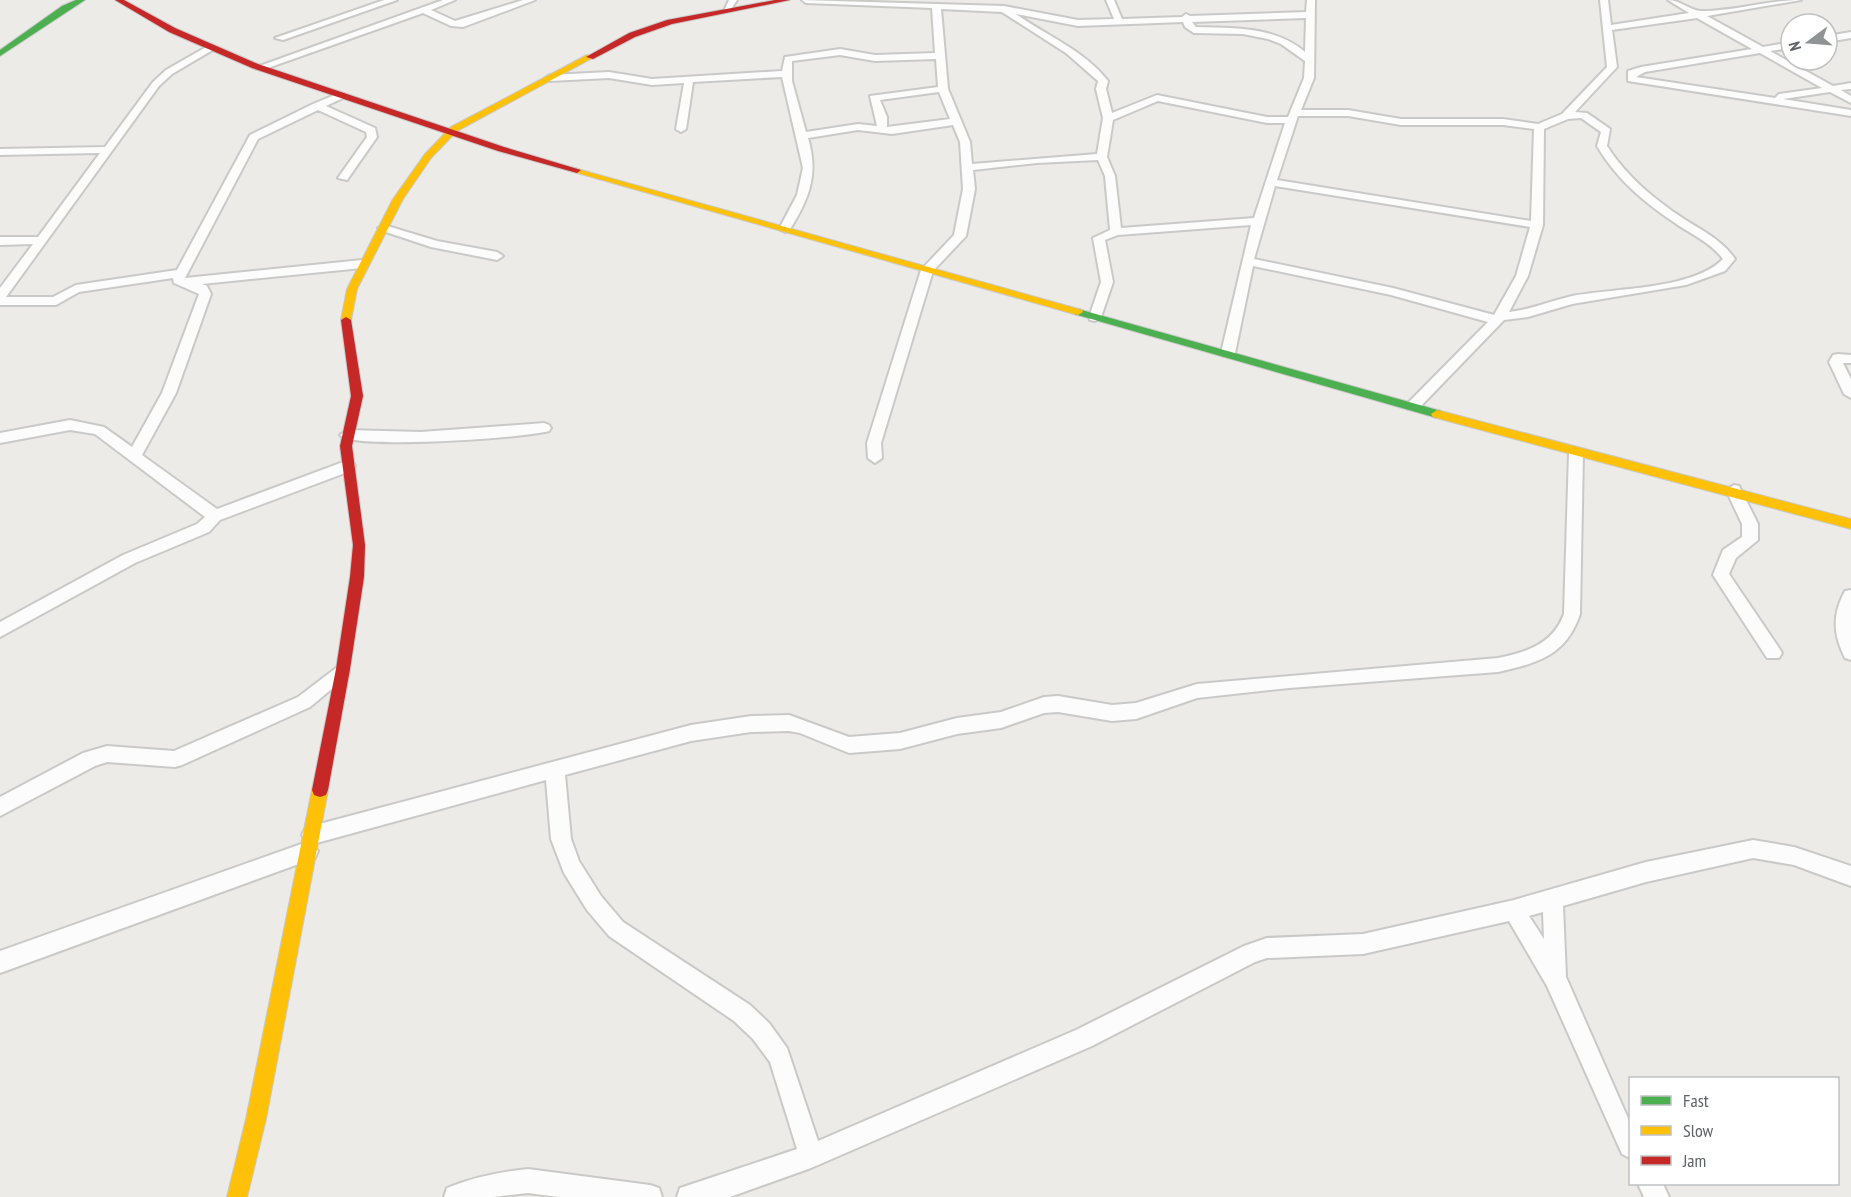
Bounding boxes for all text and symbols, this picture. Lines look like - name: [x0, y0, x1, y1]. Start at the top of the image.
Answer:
- north arrow: [1779, 12, 1839, 72]
- text: N: [1784, 39, 1805, 53]
- legend: [1629, 1077, 1839, 1185]
- text: Fast: [1683, 1089, 1709, 1112]
- text: Slow: [1683, 1119, 1714, 1142]
- text: Jam: [1682, 1149, 1706, 1172]

